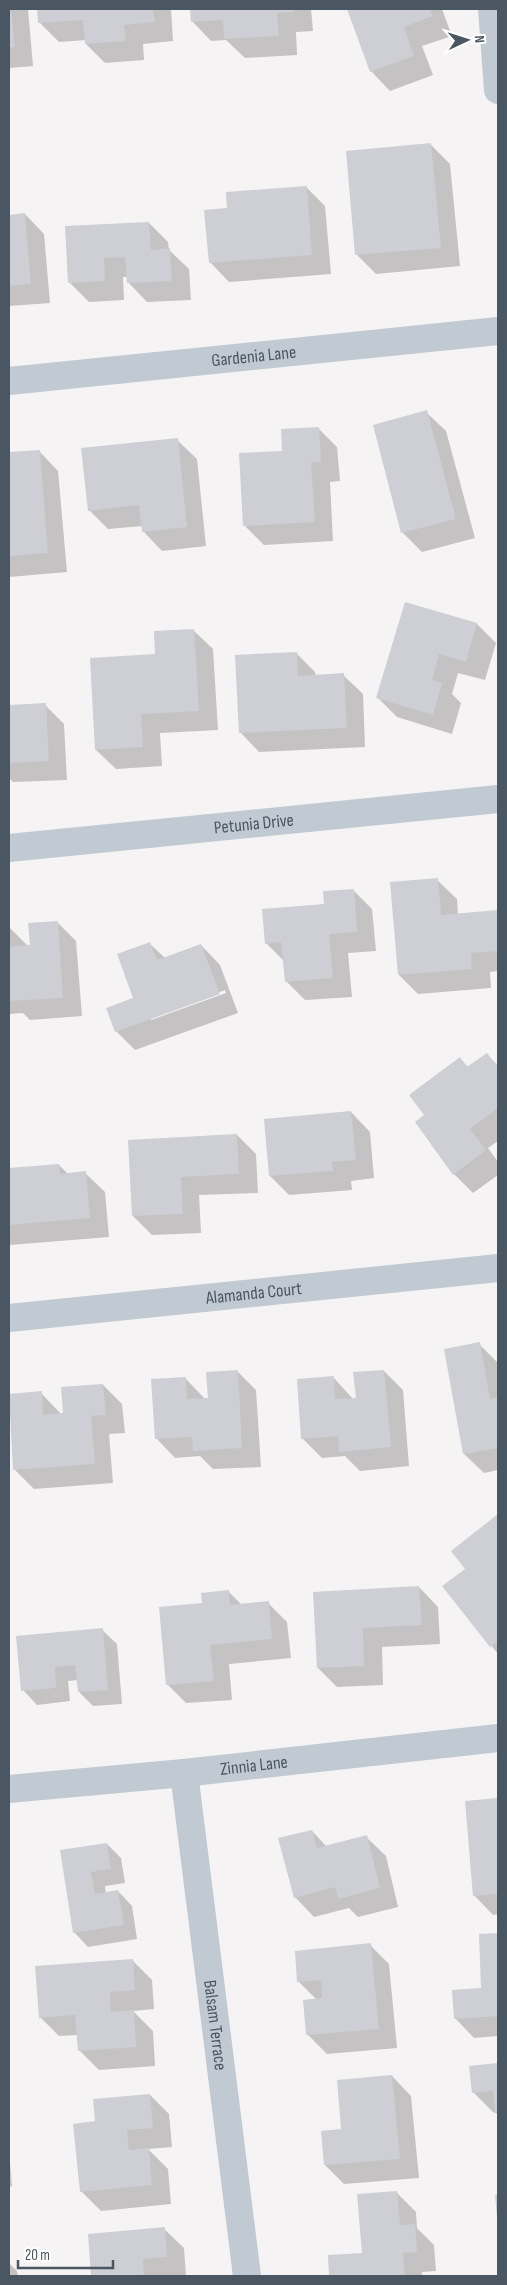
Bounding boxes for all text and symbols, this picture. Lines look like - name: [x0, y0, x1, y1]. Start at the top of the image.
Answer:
- north arrow: [442, 15, 492, 65]
- text: N: [471, 35, 488, 43]
- street label: Gardenia Lane: [210, 341, 297, 371]
- street label: Petunia Drive: [213, 809, 295, 838]
- street label: Alamanda Court: [204, 1278, 303, 1308]
- street label: Zinnia Lane: [219, 1751, 289, 1779]
- street label: Balsam Terrace: [199, 1979, 232, 2071]
- scale bar: [18, 2238, 112, 2270]
- text: 20 m: [25, 2246, 50, 2265]

